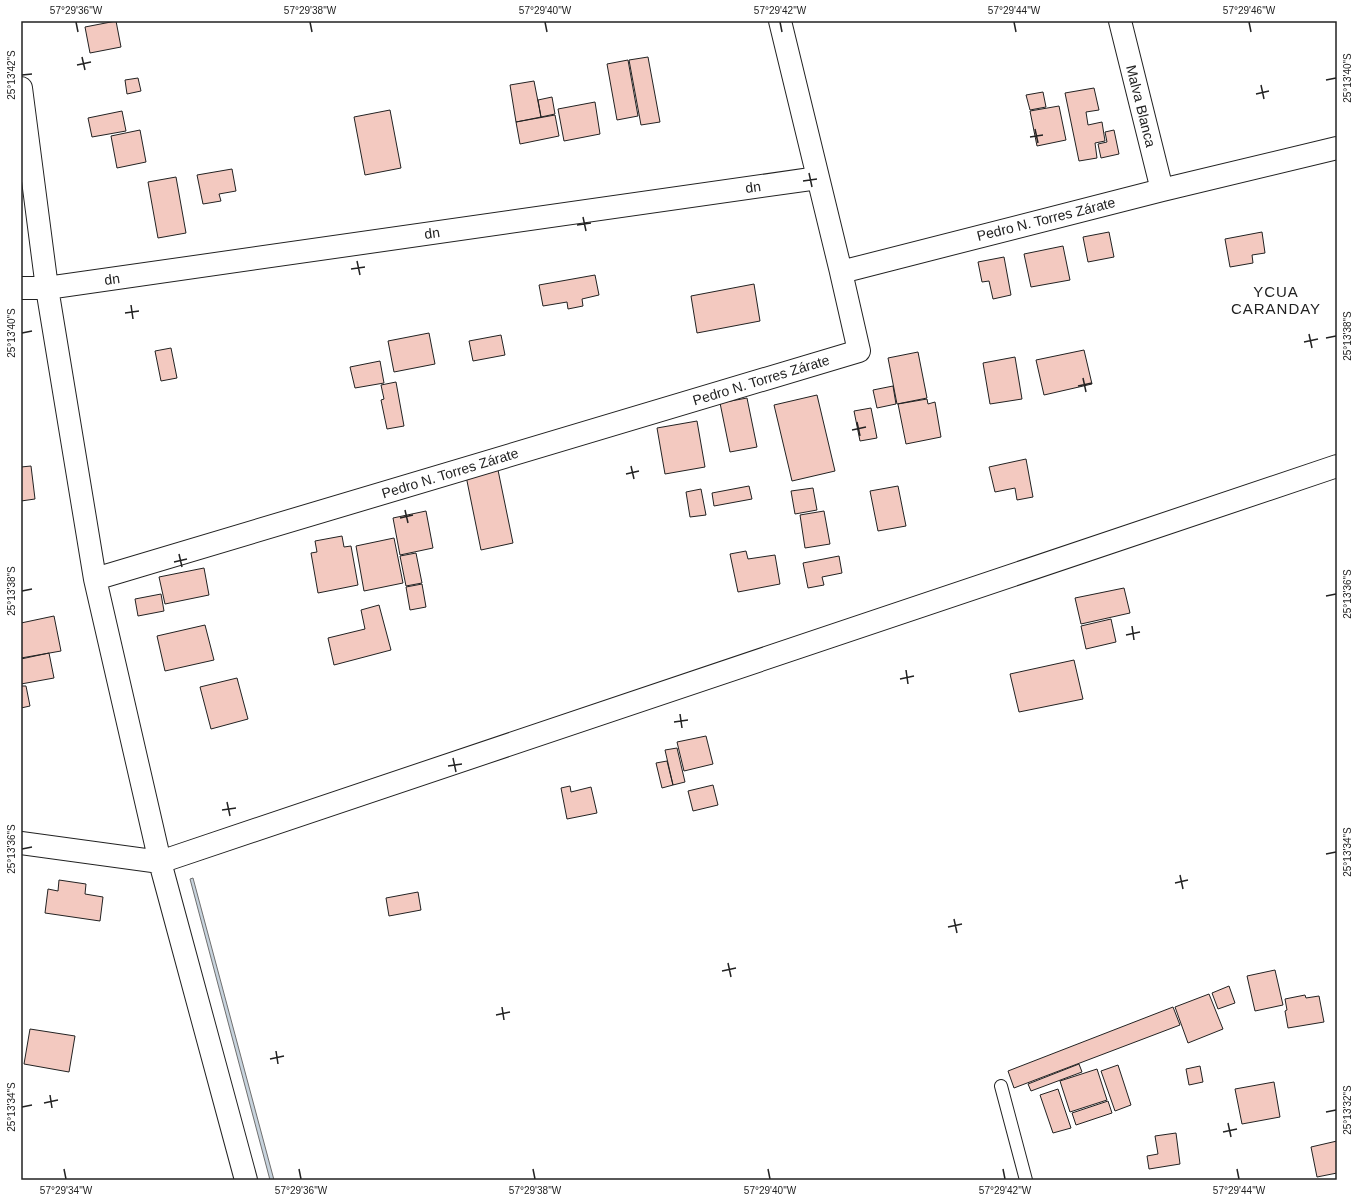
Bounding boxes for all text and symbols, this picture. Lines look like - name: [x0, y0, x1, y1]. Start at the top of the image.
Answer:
- text: 57°29'36"W: [50, 5, 103, 16]
- text: 57°29'38"W: [284, 5, 337, 16]
- text: 57°29'40"W: [519, 5, 572, 16]
- text: 57°29'42"W: [754, 5, 807, 16]
- text: 57°29'44"W: [988, 5, 1041, 16]
- text: 57°29'46"W: [1223, 5, 1276, 16]
- text: 25°13'42"S: [6, 50, 17, 100]
- text: 25°13'40"S: [1342, 53, 1353, 103]
- street label: Malva Blanca: [1123, 63, 1159, 149]
- street label: dn: [744, 178, 762, 196]
- street label: Pedro N. Torres Zárate: [975, 194, 1117, 244]
- street label: dn: [423, 224, 441, 242]
- street label: dn: [103, 270, 121, 288]
- district label: YCUA CARANDAY: [1231, 283, 1321, 317]
- text: 25°13'40"S: [6, 308, 17, 358]
- text: 25°13'38"S: [1342, 311, 1353, 361]
- street label: Pedro N. Torres Zárate: [691, 352, 832, 408]
- street label: Pedro N. Torres Zárate: [380, 445, 521, 501]
- text: 25°13'38"S: [6, 566, 17, 616]
- text: 25°13'36"S: [1342, 569, 1353, 619]
- text: 25°13'36"S: [6, 824, 17, 874]
- text: 25°13'34"S: [1342, 827, 1353, 877]
- text: 25°13'34"S: [6, 1082, 17, 1132]
- text: 25°13'32"S: [1342, 1085, 1353, 1135]
- text: 57°29'34"W: [40, 1185, 93, 1196]
- text: 57°29'36"W: [275, 1185, 328, 1196]
- text: 57°29'38"W: [509, 1185, 562, 1196]
- text: 57°29'40"W: [744, 1185, 797, 1196]
- text: 57°29'42"W: [979, 1185, 1032, 1196]
- text: 57°29'44"W: [1213, 1185, 1266, 1196]

